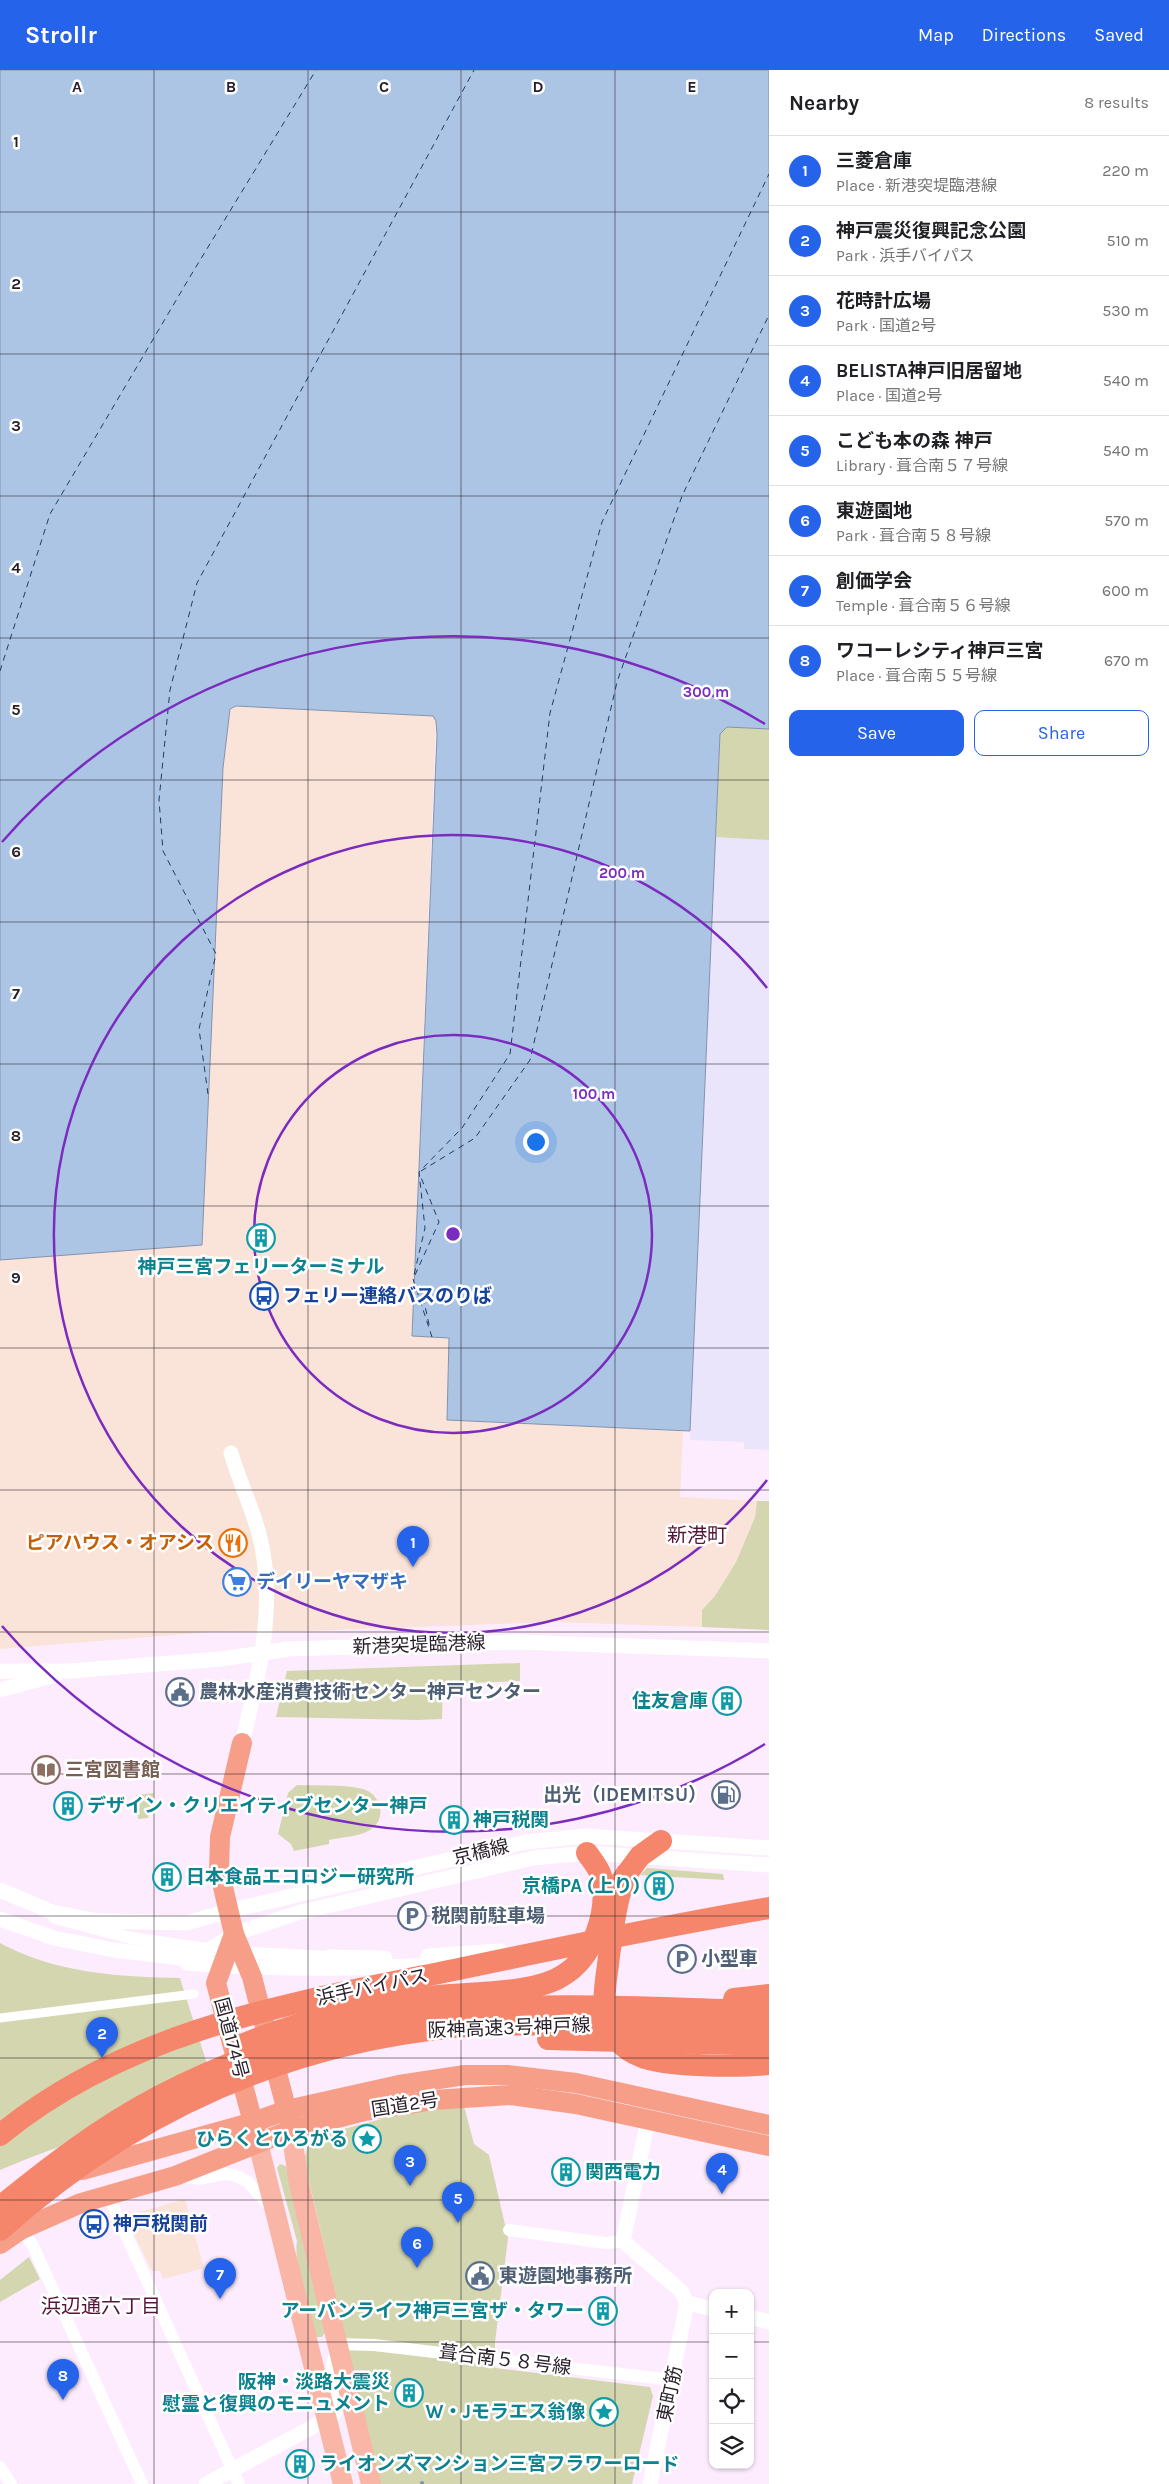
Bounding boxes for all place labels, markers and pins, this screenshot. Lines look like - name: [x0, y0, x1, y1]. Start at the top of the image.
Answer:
- building icon: 神戸三宮フェリーターミナル: [246, 1223, 276, 1253]
- centre of rings: [444, 1225, 462, 1243]
- place label: 神戸三宮フェリーターミナル: [137, 1256, 385, 1278]
- bus stop icon: フェリー連絡バスのりば: [249, 1281, 279, 1311]
- place label: フェリー連絡バスのりば: [283, 1285, 492, 1307]
- pin: 1: [397, 1526, 429, 1567]
- restaurant icon: ピアハウス・オアシス: [218, 1528, 248, 1558]
- place label: ピアハウス・オアシス: [26, 1532, 214, 1554]
- supermarket icon: デイリーヤマザキ: [222, 1567, 252, 1597]
- place label: デイリーヤマザキ: [256, 1571, 408, 1593]
- public building icon: 農林水産消費技術センター神戸センター: [165, 1677, 195, 1707]
- place label: 農林水産消費技術センター神戸センター: [199, 1681, 541, 1703]
- building icon: 住友倉庫: [712, 1686, 742, 1716]
- place label: 住友倉庫: [632, 1690, 708, 1712]
- library icon: 三宮図書館: [31, 1755, 61, 1785]
- place label: 三宮図書館: [65, 1759, 160, 1781]
- fuel station icon: 出光（IDEMITSU）: [711, 1780, 741, 1810]
- place label: 出光（IDEMITSU）: [543, 1784, 707, 1806]
- building icon: デザイン・クリエイティブセンター神戸: [53, 1791, 83, 1821]
- place label: デザイン・クリエイティブセンター神戸: [87, 1795, 427, 1817]
- building icon: 神戸税関: [439, 1805, 469, 1835]
- place label: 神戸税関: [473, 1809, 549, 1831]
- building icon: 日本食品エコロジー研究所: [152, 1862, 182, 1892]
- place label: 日本食品エコロジー研究所: [186, 1866, 414, 1888]
- building icon: 京橋PA (上り): [644, 1871, 674, 1901]
- place label: 京橋PA (上り): [522, 1875, 640, 1897]
- parking icon: 税関前駐車場: [397, 1901, 427, 1931]
- place label: 税関前駐車場: [431, 1905, 545, 1927]
- parking icon: 小型車: [667, 1944, 697, 1974]
- place label: 小型車: [701, 1948, 758, 1970]
- pin: 2: [86, 2017, 118, 2058]
- place icon: ひらくとひろがる: [352, 2124, 382, 2154]
- place label: ひらくとひろがる: [196, 2128, 348, 2150]
- pin: 3: [394, 2145, 426, 2186]
- pin: 4: [706, 2153, 738, 2194]
- building icon: 関西電力: [551, 2157, 581, 2187]
- place label: 関西電力: [585, 2161, 661, 2183]
- pin: 5: [442, 2182, 474, 2223]
- bus stop icon: 神戸税関前: [79, 2209, 109, 2239]
- place label: 神戸税関前: [113, 2213, 208, 2235]
- pin: 6: [401, 2227, 433, 2268]
- pin: 7: [204, 2258, 236, 2299]
- public building icon: 東遊園地事務所: [465, 2261, 495, 2291]
- place label: 東遊園地事務所: [499, 2265, 632, 2287]
- building icon: アーバンライフ神戸三宮ザ・タワー: [588, 2296, 618, 2326]
- place label: アーバンライフ神戸三宮ザ・タワー: [280, 2300, 584, 2322]
- pin: 8: [47, 2359, 79, 2400]
- place label: 阪神・淡路大震災 慰霊と復興のモニュメント: [162, 2371, 390, 2415]
- building icon: 阪神・淡路大震災 慰霊と復興のモニュメント: [394, 2378, 424, 2408]
- place icon: W・Jモラエス翁像: [589, 2397, 619, 2427]
- place label: W・Jモラエス翁像: [426, 2401, 585, 2423]
- building icon: ライオンズマンション三宮フラワーロード: [285, 2449, 315, 2479]
- place label: ライオンズマンション三宮フラワーロード: [319, 2453, 680, 2475]

